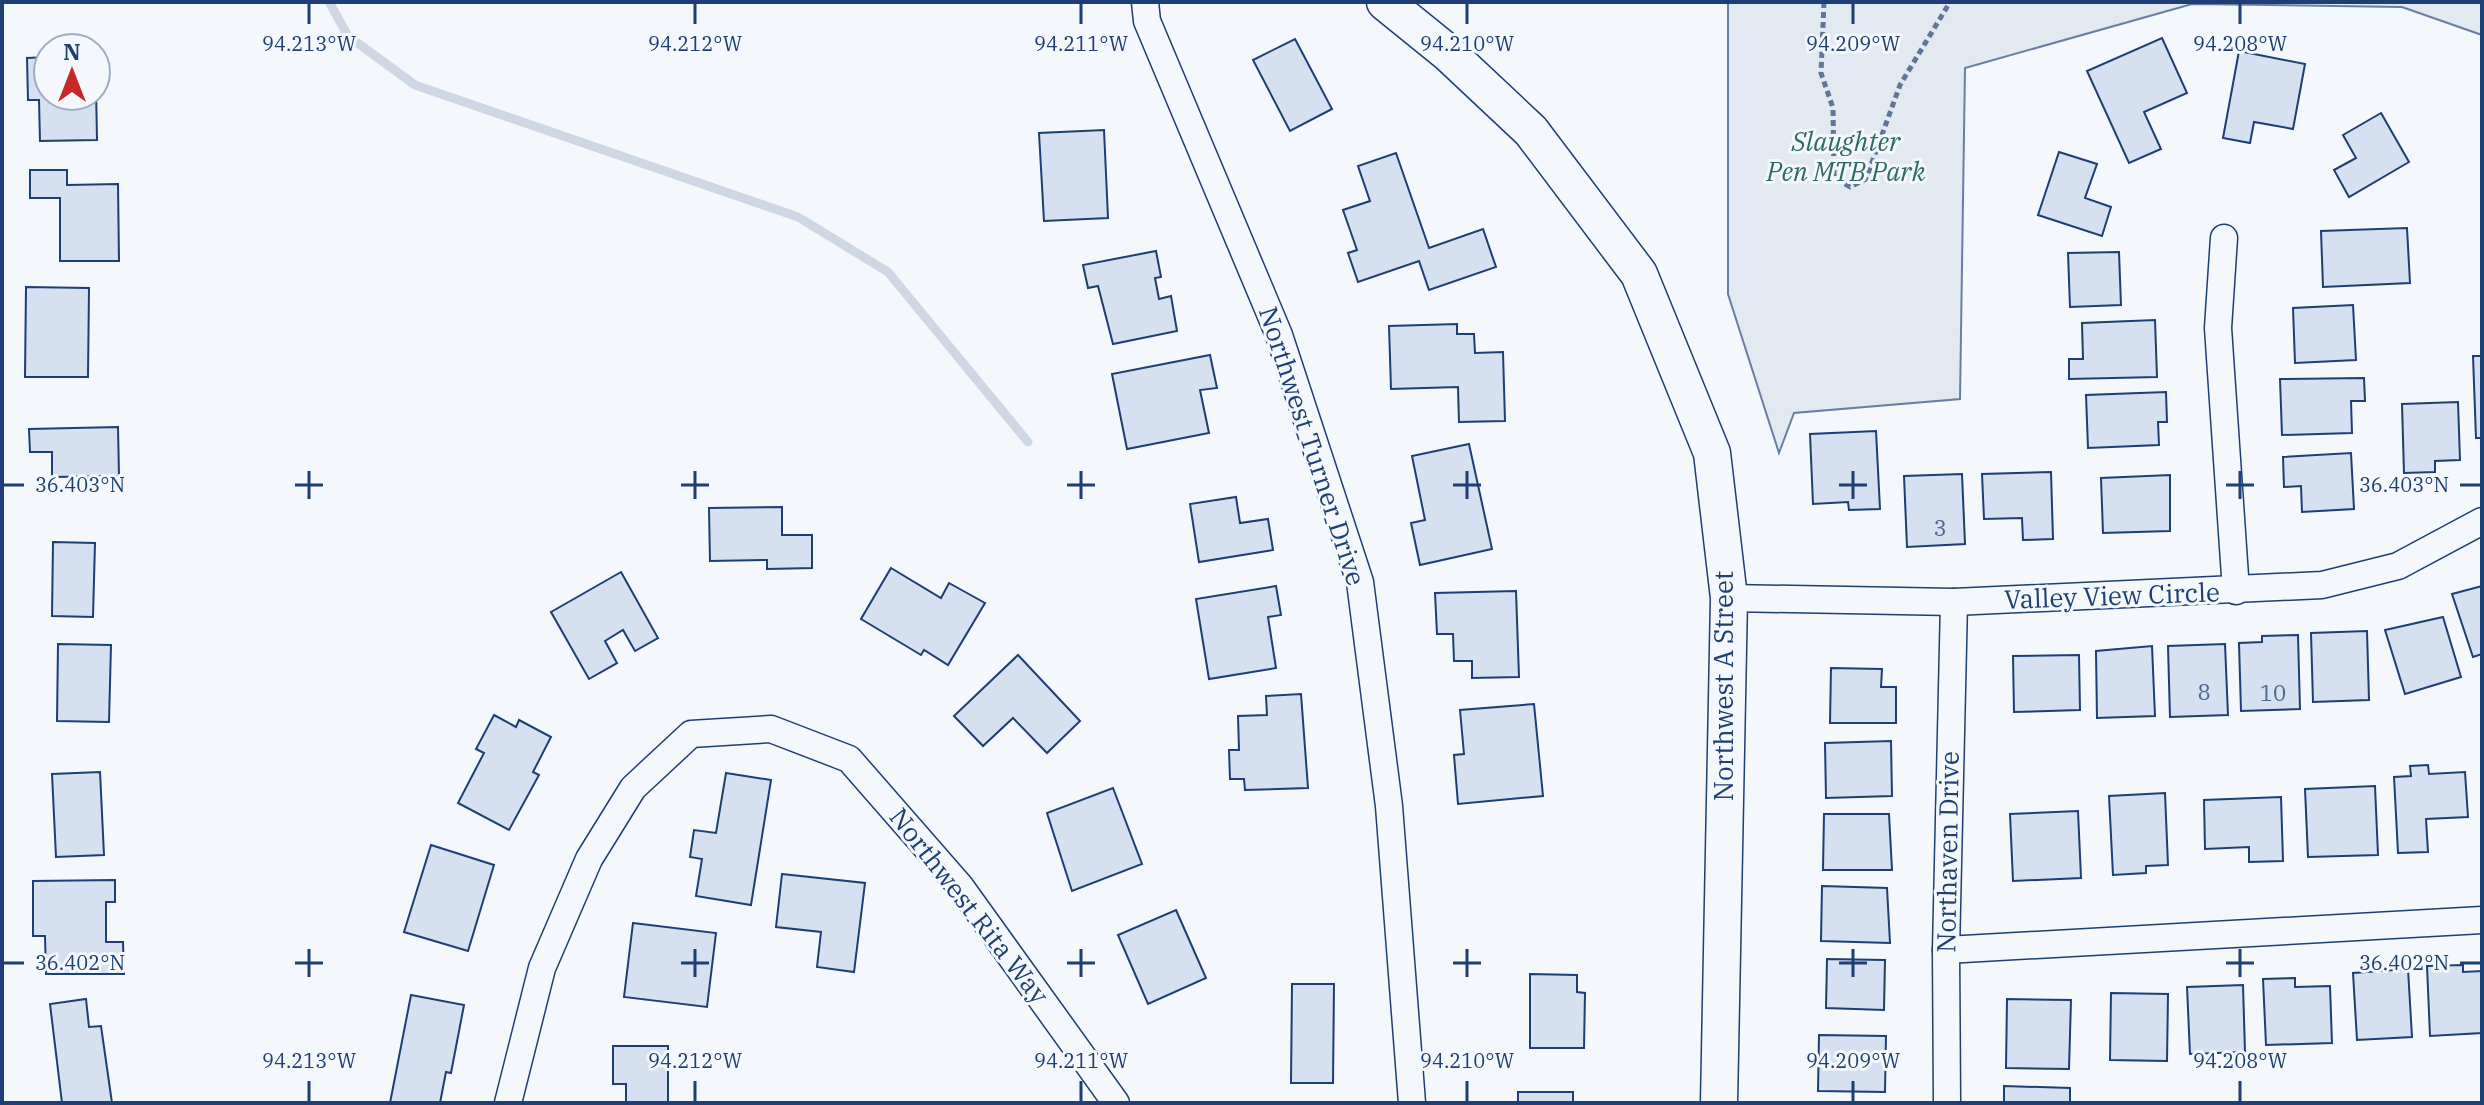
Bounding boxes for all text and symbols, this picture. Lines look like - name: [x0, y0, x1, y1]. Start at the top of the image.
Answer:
- text: 94.213°W: [262, 30, 356, 57]
- text: 94.212°W: [648, 30, 742, 57]
- text: 94.211°W: [1034, 30, 1128, 57]
- text: 94.210°W: [1420, 30, 1514, 57]
- text: 94.209°W: [1806, 30, 1900, 57]
- text: 94.208°W: [2193, 30, 2287, 57]
- north arrow: [32, 32, 112, 112]
- text: N: [63, 37, 81, 66]
- park label: Slaughter Pen MTB Park: [1766, 124, 1926, 188]
- street label: Northwest Turner Drive: [1252, 302, 1374, 589]
- text: 36.403°N: [35, 471, 125, 498]
- text: 36.403°N: [2359, 471, 2449, 498]
- house number: 3: [1933, 513, 1947, 542]
- street label: Northwest A Street: [1706, 571, 1740, 801]
- street label: Valley View Circle: [2003, 574, 2220, 616]
- house number: 8: [2197, 677, 2211, 706]
- house number: 10: [2260, 678, 2286, 707]
- street label: Northaven Drive: [1928, 751, 1966, 953]
- street label: Northwest Rita Way: [883, 800, 1057, 1010]
- text: 36.402°N: [35, 949, 125, 976]
- text: 36.402°N: [2359, 949, 2449, 976]
- text: 94.213°W: [262, 1047, 356, 1074]
- text: 94.212°W: [648, 1047, 742, 1074]
- text: 94.211°W: [1034, 1047, 1128, 1074]
- text: 94.210°W: [1420, 1047, 1514, 1074]
- text: 94.209°W: [1806, 1047, 1900, 1074]
- text: 94.208°W: [2193, 1047, 2287, 1074]

